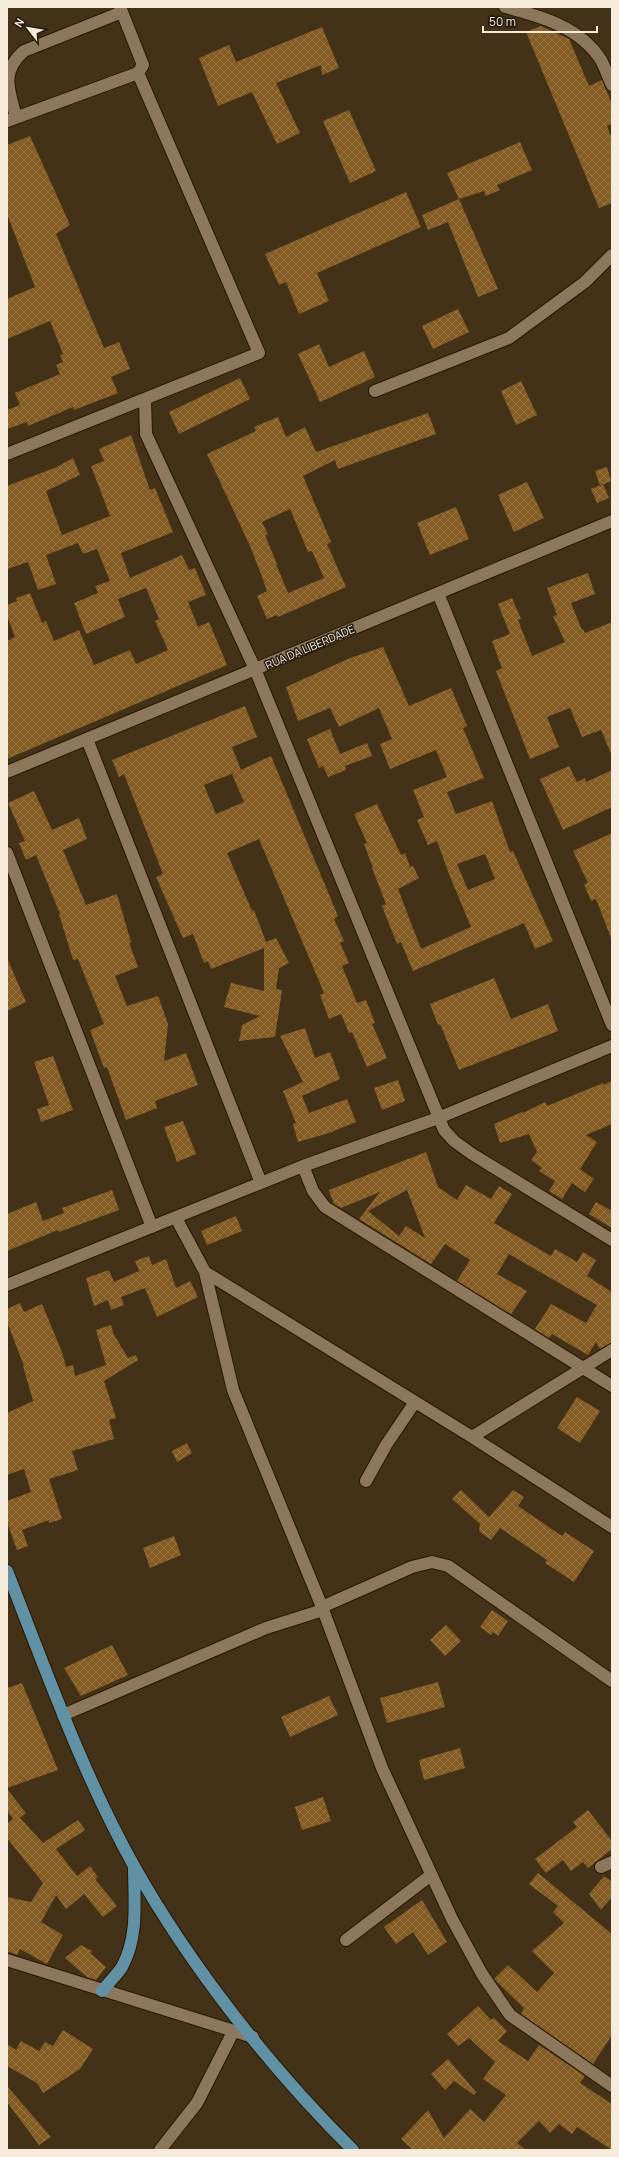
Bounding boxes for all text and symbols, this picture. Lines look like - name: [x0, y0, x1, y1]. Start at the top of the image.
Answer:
- north arrow: [8, 8, 48, 48]
- scale bar: [483, 8, 597, 34]
- text: 50 m: [489, 13, 516, 30]
- text: N: [11, 15, 28, 30]
- street label: RUA DA LIBERDADE: [263, 621, 357, 672]

